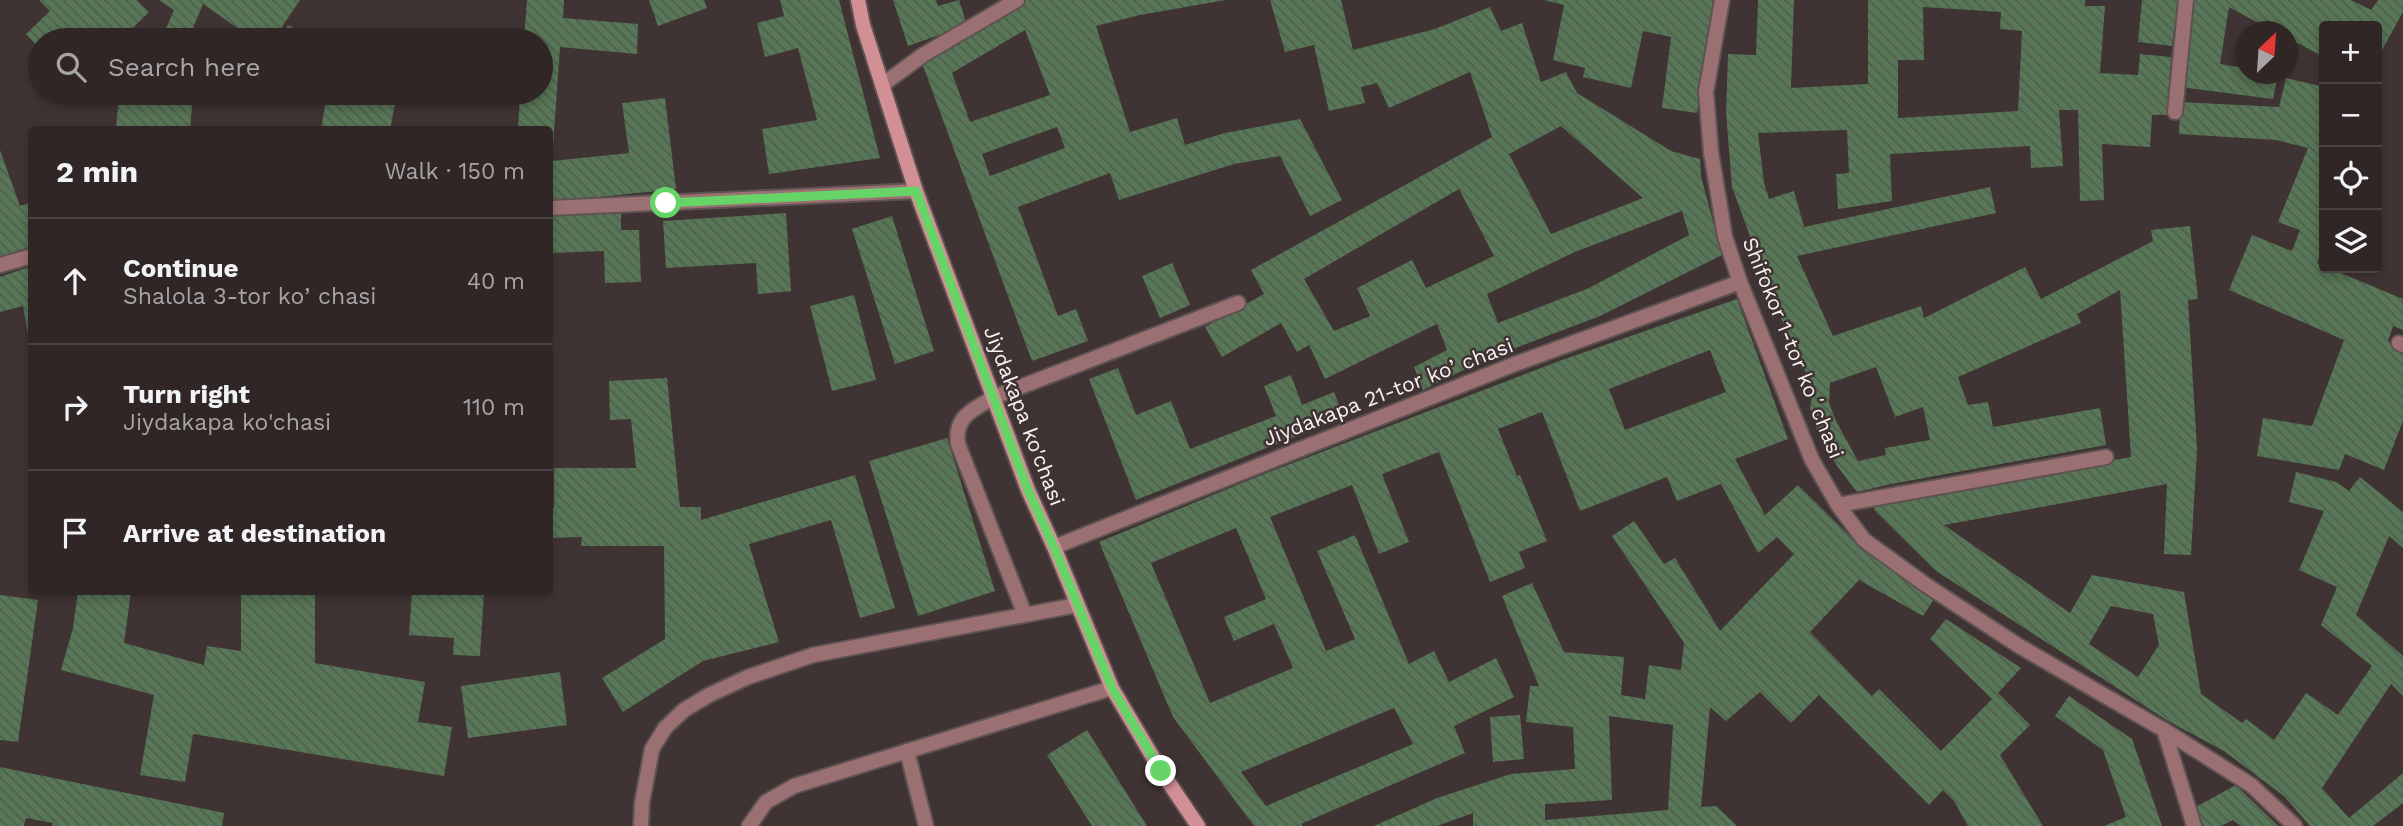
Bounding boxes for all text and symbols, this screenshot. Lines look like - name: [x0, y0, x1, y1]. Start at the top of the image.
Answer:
- north arrow: [2235, 21, 2298, 84]
- map controls: [2319, 21, 2382, 273]
- button: +: [2319, 21, 2382, 84]
- search box: [28, 28, 553, 105]
- icon: search: [52, 48, 90, 86]
- text: Search here: [108, 52, 260, 82]
- button: −: [2319, 84, 2382, 147]
- button: locate: [2319, 147, 2382, 210]
- text: 2 min: [56, 154, 138, 189]
- text: Walk · 150 m: [384, 158, 525, 185]
- route start: [650, 187, 681, 218]
- button: layers: [2319, 210, 2382, 273]
- street label: Shifokor 1-tor koʻchasi: [1738, 233, 1849, 462]
- text: Continue: [123, 253, 239, 283]
- icon: ahead: [56, 262, 94, 300]
- text: 40 m: [467, 268, 525, 295]
- text: Shalola 3-tor koʼchasi: [123, 283, 376, 310]
- street label: Jiydakapa ko'chasi: [979, 323, 1070, 509]
- street label: Jiydakapa 21-tor koʼchasi: [1259, 332, 1516, 451]
- text: Turn right: [123, 379, 250, 409]
- icon: right: [56, 388, 94, 426]
- text: 110 m: [463, 394, 525, 421]
- text: Jiydakapa ko'chasi: [123, 409, 331, 436]
- icon: arrive: [56, 514, 94, 552]
- text: Arrive at destination: [123, 518, 386, 548]
- route end: [1145, 755, 1176, 786]

